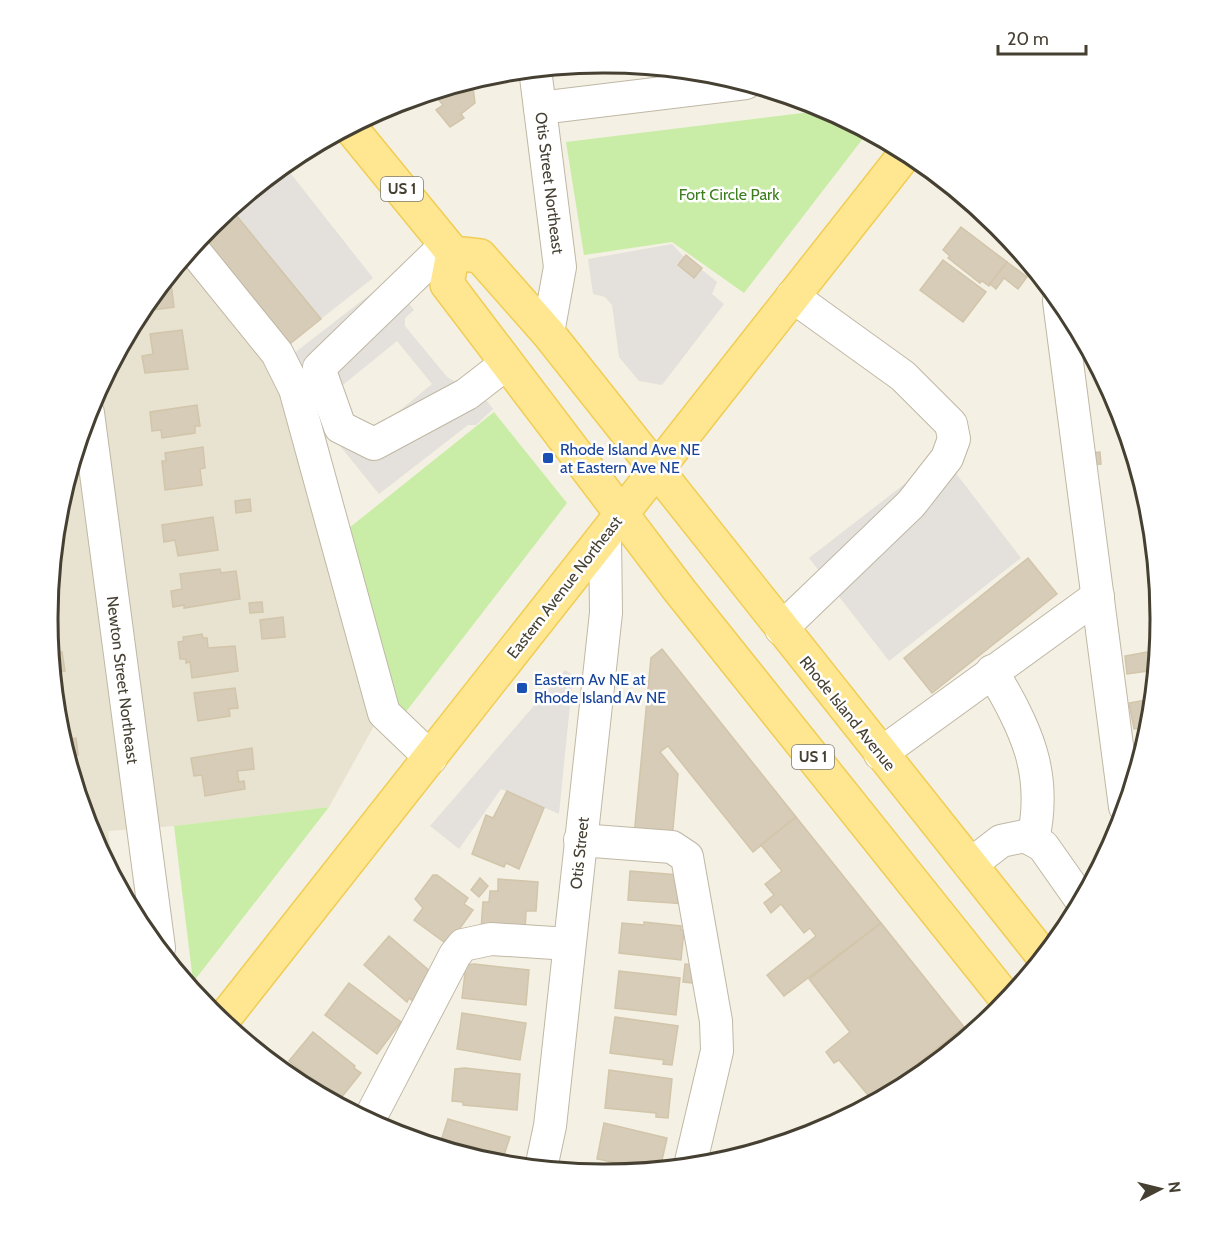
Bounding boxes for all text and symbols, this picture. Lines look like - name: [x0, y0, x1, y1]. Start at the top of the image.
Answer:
- scale bar: [998, 18, 1086, 56]
- text: 20 m: [1007, 28, 1049, 50]
- street label: Otis Street Northeast: [531, 111, 568, 256]
- road number: US 1: [381, 177, 423, 201]
- park label: Fort Circle Park: [679, 185, 780, 204]
- place label: Rhode Island Ave NE at Eastern Ave NE: [560, 440, 700, 477]
- marker: Rhode Island Ave NE at Eastern Ave NE: [541, 451, 555, 465]
- street label: Eastern Avenue Northeast: [503, 512, 626, 662]
- street label: Newton Street Northeast: [103, 595, 142, 766]
- street label: Rhode Island Avenue: [796, 652, 900, 774]
- place label: Eastern Av NE at Rhode Island Av NE: [534, 670, 666, 707]
- marker: Eastern Av NE at Rhode Island Av NE: [515, 681, 529, 695]
- road number: US 1: [792, 745, 834, 769]
- street label: Otis Street: [566, 815, 593, 890]
- north arrow: [1130, 1159, 1190, 1219]
- text: N: [1164, 1180, 1185, 1194]

